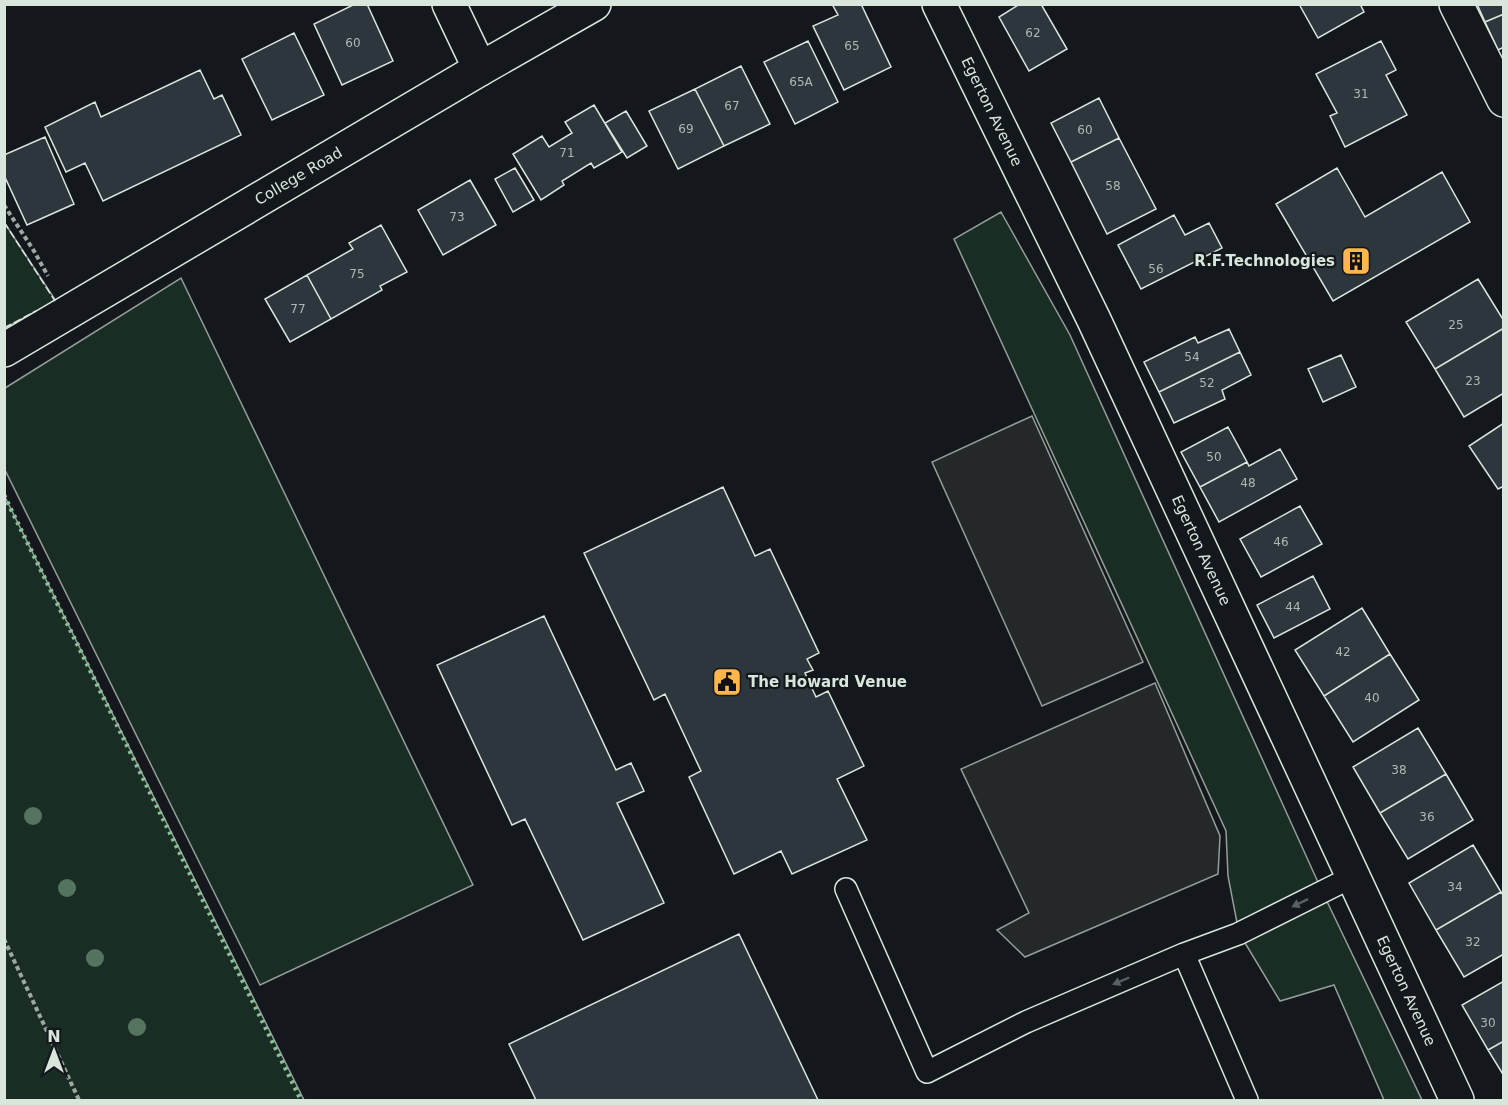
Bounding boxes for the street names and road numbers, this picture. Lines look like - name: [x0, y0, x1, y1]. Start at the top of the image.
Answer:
- street label: Egerton Avenue: [957, 54, 1026, 169]
- street label: College Road: [252, 143, 345, 209]
- street label: Egerton Avenue: [1168, 492, 1235, 608]
- street label: Egerton Avenue: [1373, 933, 1440, 1049]

